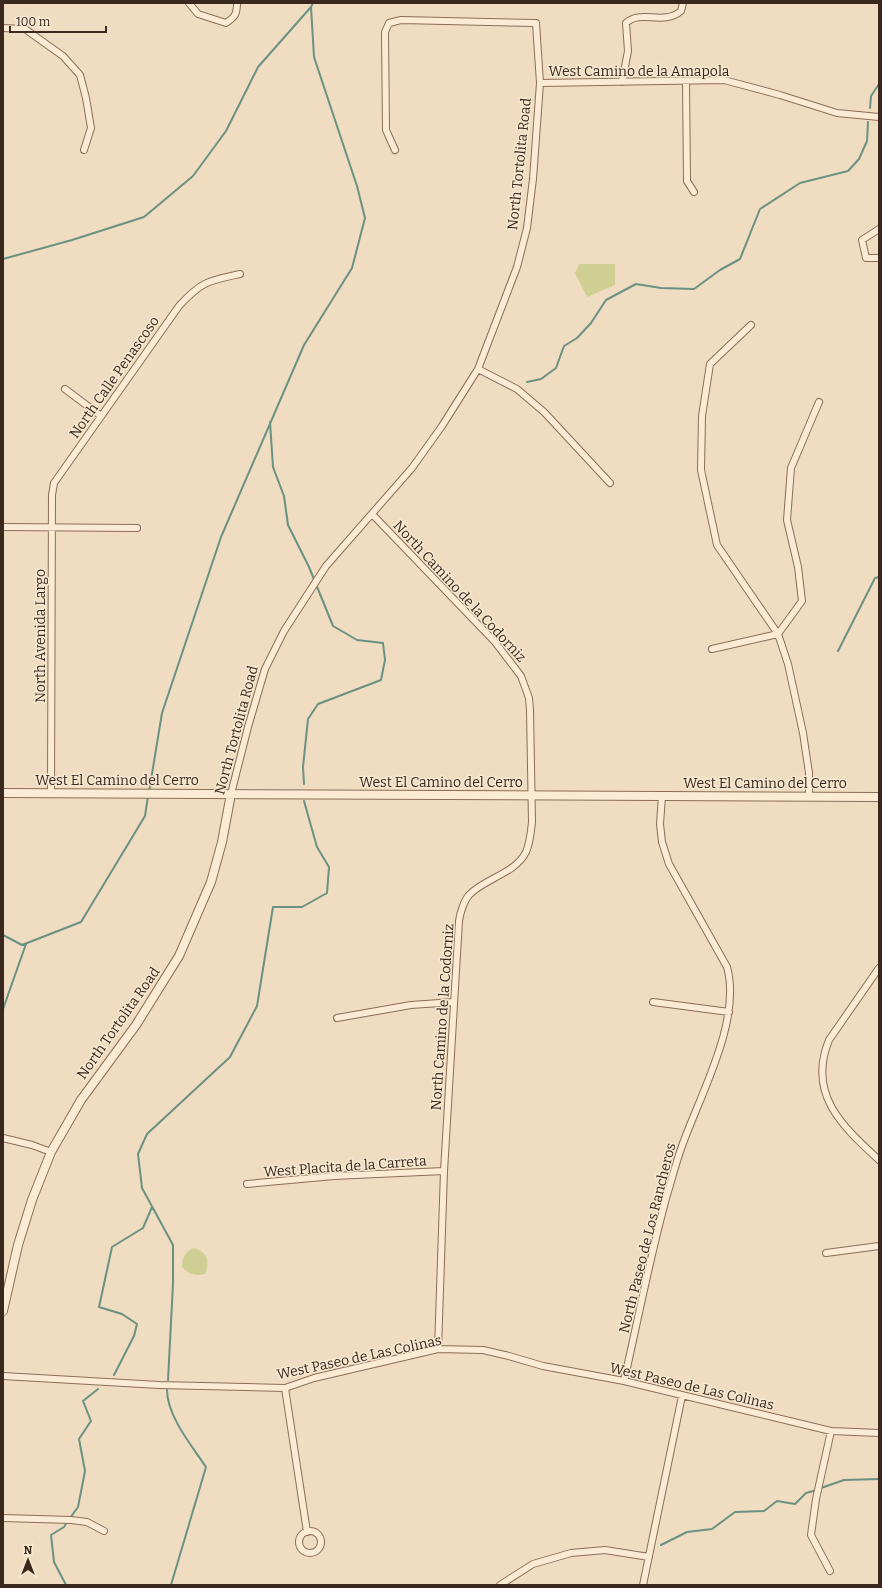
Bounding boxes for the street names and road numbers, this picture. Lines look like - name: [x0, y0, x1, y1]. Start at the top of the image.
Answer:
- street label: West Camino de la Amapola: [549, 63, 730, 80]
- street label: North Tortolita Road: [504, 97, 535, 231]
- street label: North Calle Penascoso: [66, 313, 163, 442]
- street label: North Camino de la Codorniz: [390, 517, 530, 666]
- street label: North Avenida Largo: [32, 569, 49, 703]
- street label: North Tortolita Road: [211, 664, 262, 796]
- street label: West El Camino del Cerro: [35, 772, 199, 789]
- street label: West El Camino del Cerro: [359, 774, 523, 791]
- street label: West El Camino del Cerro: [683, 775, 847, 792]
- street label: North Camino de la Codorniz: [427, 923, 458, 1111]
- street label: North Tortolita Road: [73, 964, 163, 1083]
- street label: North Paseo de Los Rancheros: [616, 1141, 679, 1335]
- street label: West Placita de la Carreta: [263, 1152, 427, 1181]
- street label: West Paseo de Las Colinas: [275, 1332, 443, 1383]
- street label: West Paseo de Las Colinas: [608, 1359, 776, 1414]

